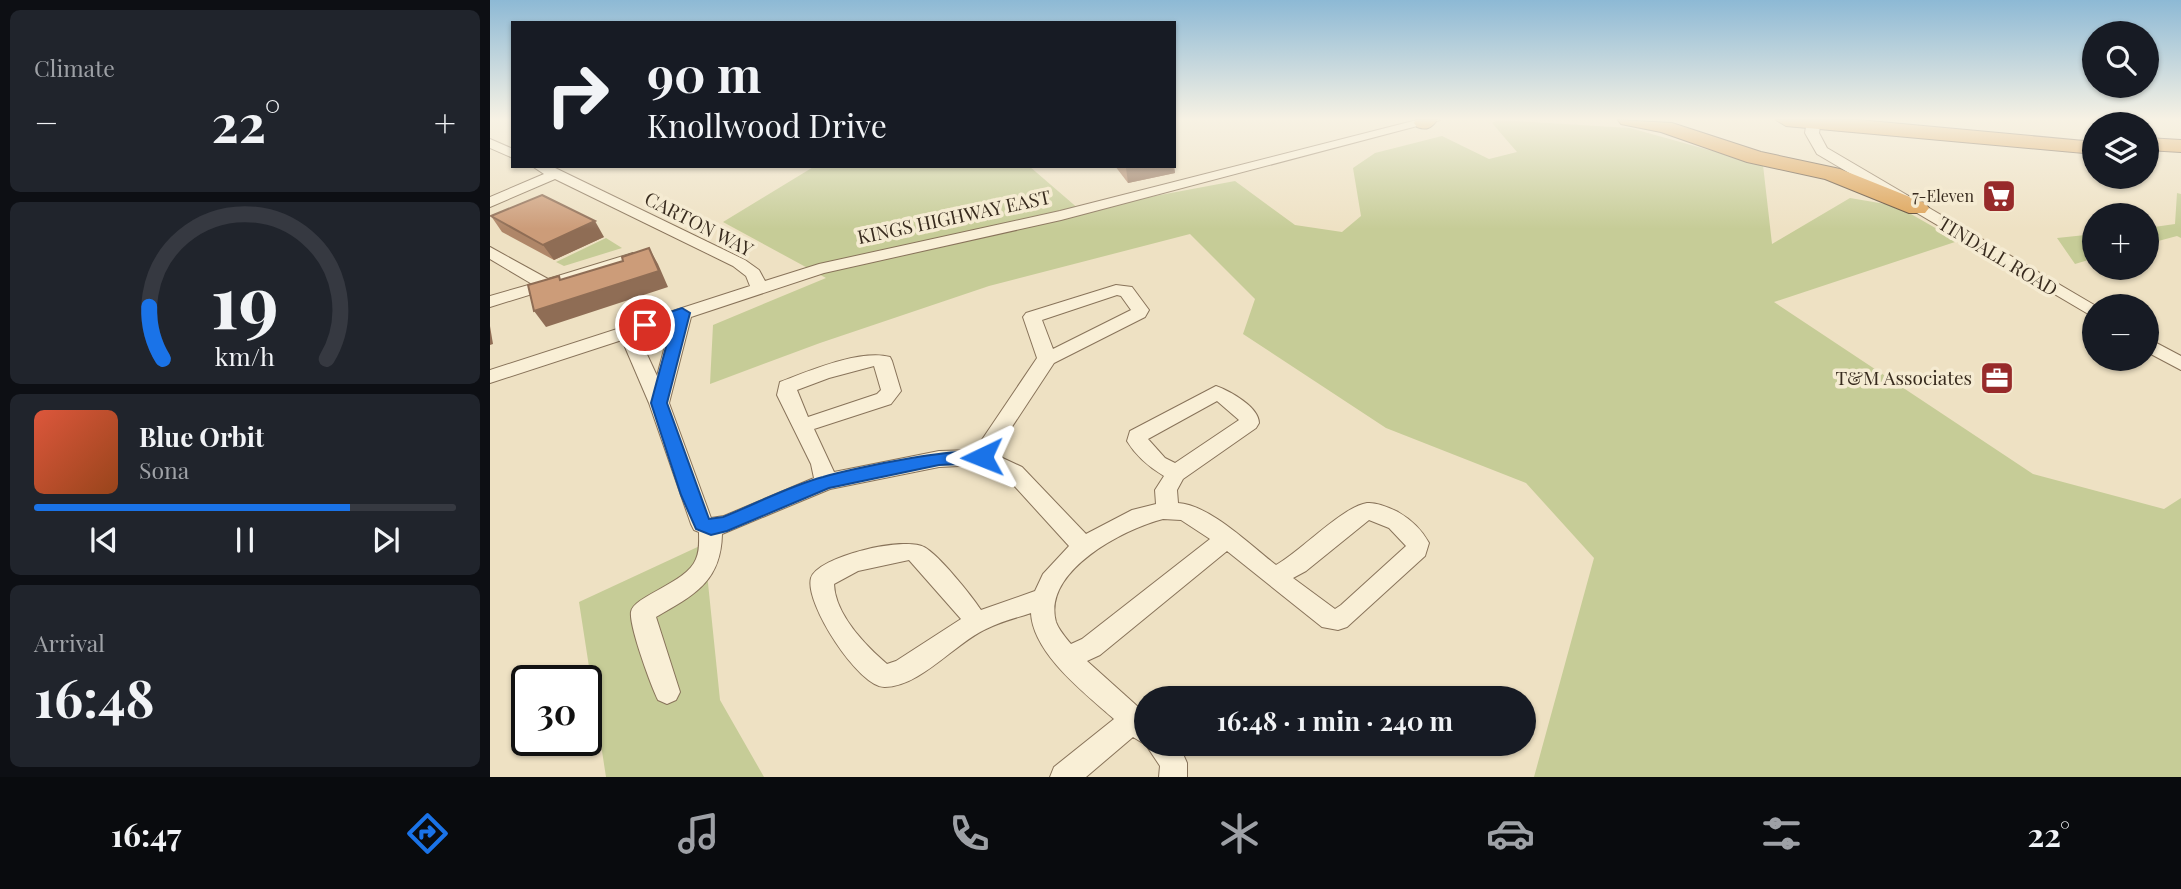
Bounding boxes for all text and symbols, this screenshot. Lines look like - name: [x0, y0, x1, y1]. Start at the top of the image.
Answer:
- map controls: [2082, 21, 2159, 371]
- button: search: [2082, 21, 2159, 98]
- text: 90 m: [647, 40, 761, 105]
- icon: right: [532, 49, 623, 140]
- text: Climate: [34, 52, 115, 83]
- text: 22°: [212, 87, 281, 156]
- text: −: [34, 96, 59, 147]
- text: +: [434, 96, 456, 147]
- text: Knollwood Drive: [647, 103, 887, 146]
- button: layers: [2082, 112, 2159, 189]
- supermarket icon: 7-Eleven: [1980, 177, 2018, 215]
- street label: KINGS HIGHWAY EAST: [855, 183, 1053, 249]
- street label: CARTON WAY: [641, 185, 759, 262]
- place label: 7-Eleven: [1912, 185, 1974, 206]
- button: +: [2082, 203, 2159, 280]
- street label: TINDALL ROAD: [1934, 209, 2063, 301]
- text: 19: [211, 250, 279, 347]
- button: −: [2082, 294, 2159, 371]
- pin: [615, 295, 675, 355]
- icon: arrive: [626, 306, 664, 344]
- text: km/h: [215, 338, 275, 371]
- office icon: T&M Associates: [1978, 359, 2016, 397]
- place label: T&M Associates: [1835, 364, 1972, 390]
- text: Blue Orbit: [139, 419, 264, 454]
- position arrow: [945, 420, 1019, 494]
- text: Sona: [139, 454, 189, 485]
- icon: previous: [85, 521, 123, 559]
- icon: pause: [226, 521, 264, 559]
- icon: next: [367, 521, 405, 559]
- text: Arrival: [34, 627, 105, 658]
- text: 16:48: [34, 662, 155, 731]
- speed limit sign: 30: [511, 665, 602, 756]
- text: 16:48 · 1 min · 240 m: [1217, 703, 1453, 738]
- icon: directions: [403, 809, 452, 858]
- icon: music: [674, 809, 723, 858]
- icon: phone: [945, 809, 994, 858]
- icon: climate: [1215, 809, 1264, 858]
- icon: car: [1486, 809, 1535, 858]
- icon: filters: [1757, 809, 1806, 858]
- text: 16:47: [111, 812, 181, 855]
- text: 22°: [2027, 812, 2070, 855]

